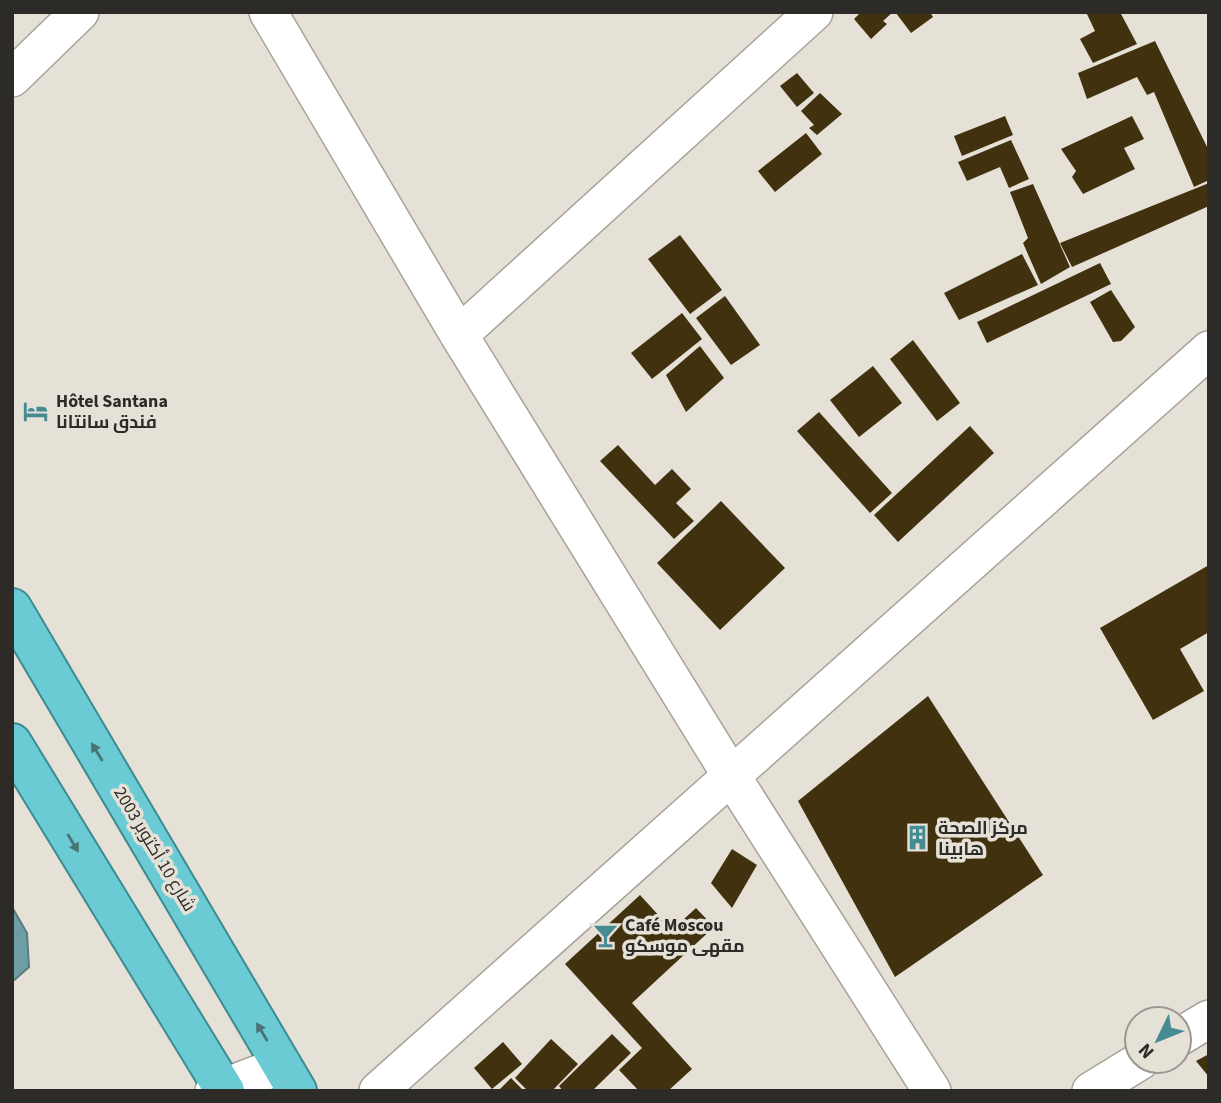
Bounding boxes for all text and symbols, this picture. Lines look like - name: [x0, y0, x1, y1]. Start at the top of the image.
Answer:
- place label: Hôtel Santana فندق سانتانا: [56, 389, 168, 435]
- hotel icon: Hôtel Santana فندق سانتانا: [22, 397, 50, 425]
- one-way arrow: [91, 742, 103, 761]
- street label: شارع 10 أكتوبر 2003: [107, 782, 202, 916]
- place label: مركز الصحة هابينا: [938, 816, 1028, 862]
- building icon: مركز الصحة هابينا: [904, 824, 932, 852]
- one-way arrow: [67, 833, 80, 852]
- place label: Café Moscou مقهى موسكو: [625, 913, 745, 959]
- bar icon: Café Moscou مقهى موسكو: [591, 921, 619, 949]
- north arrow: [1123, 1005, 1193, 1075]
- one-way arrow: [256, 1022, 268, 1041]
- text: N: [1132, 1037, 1161, 1064]

